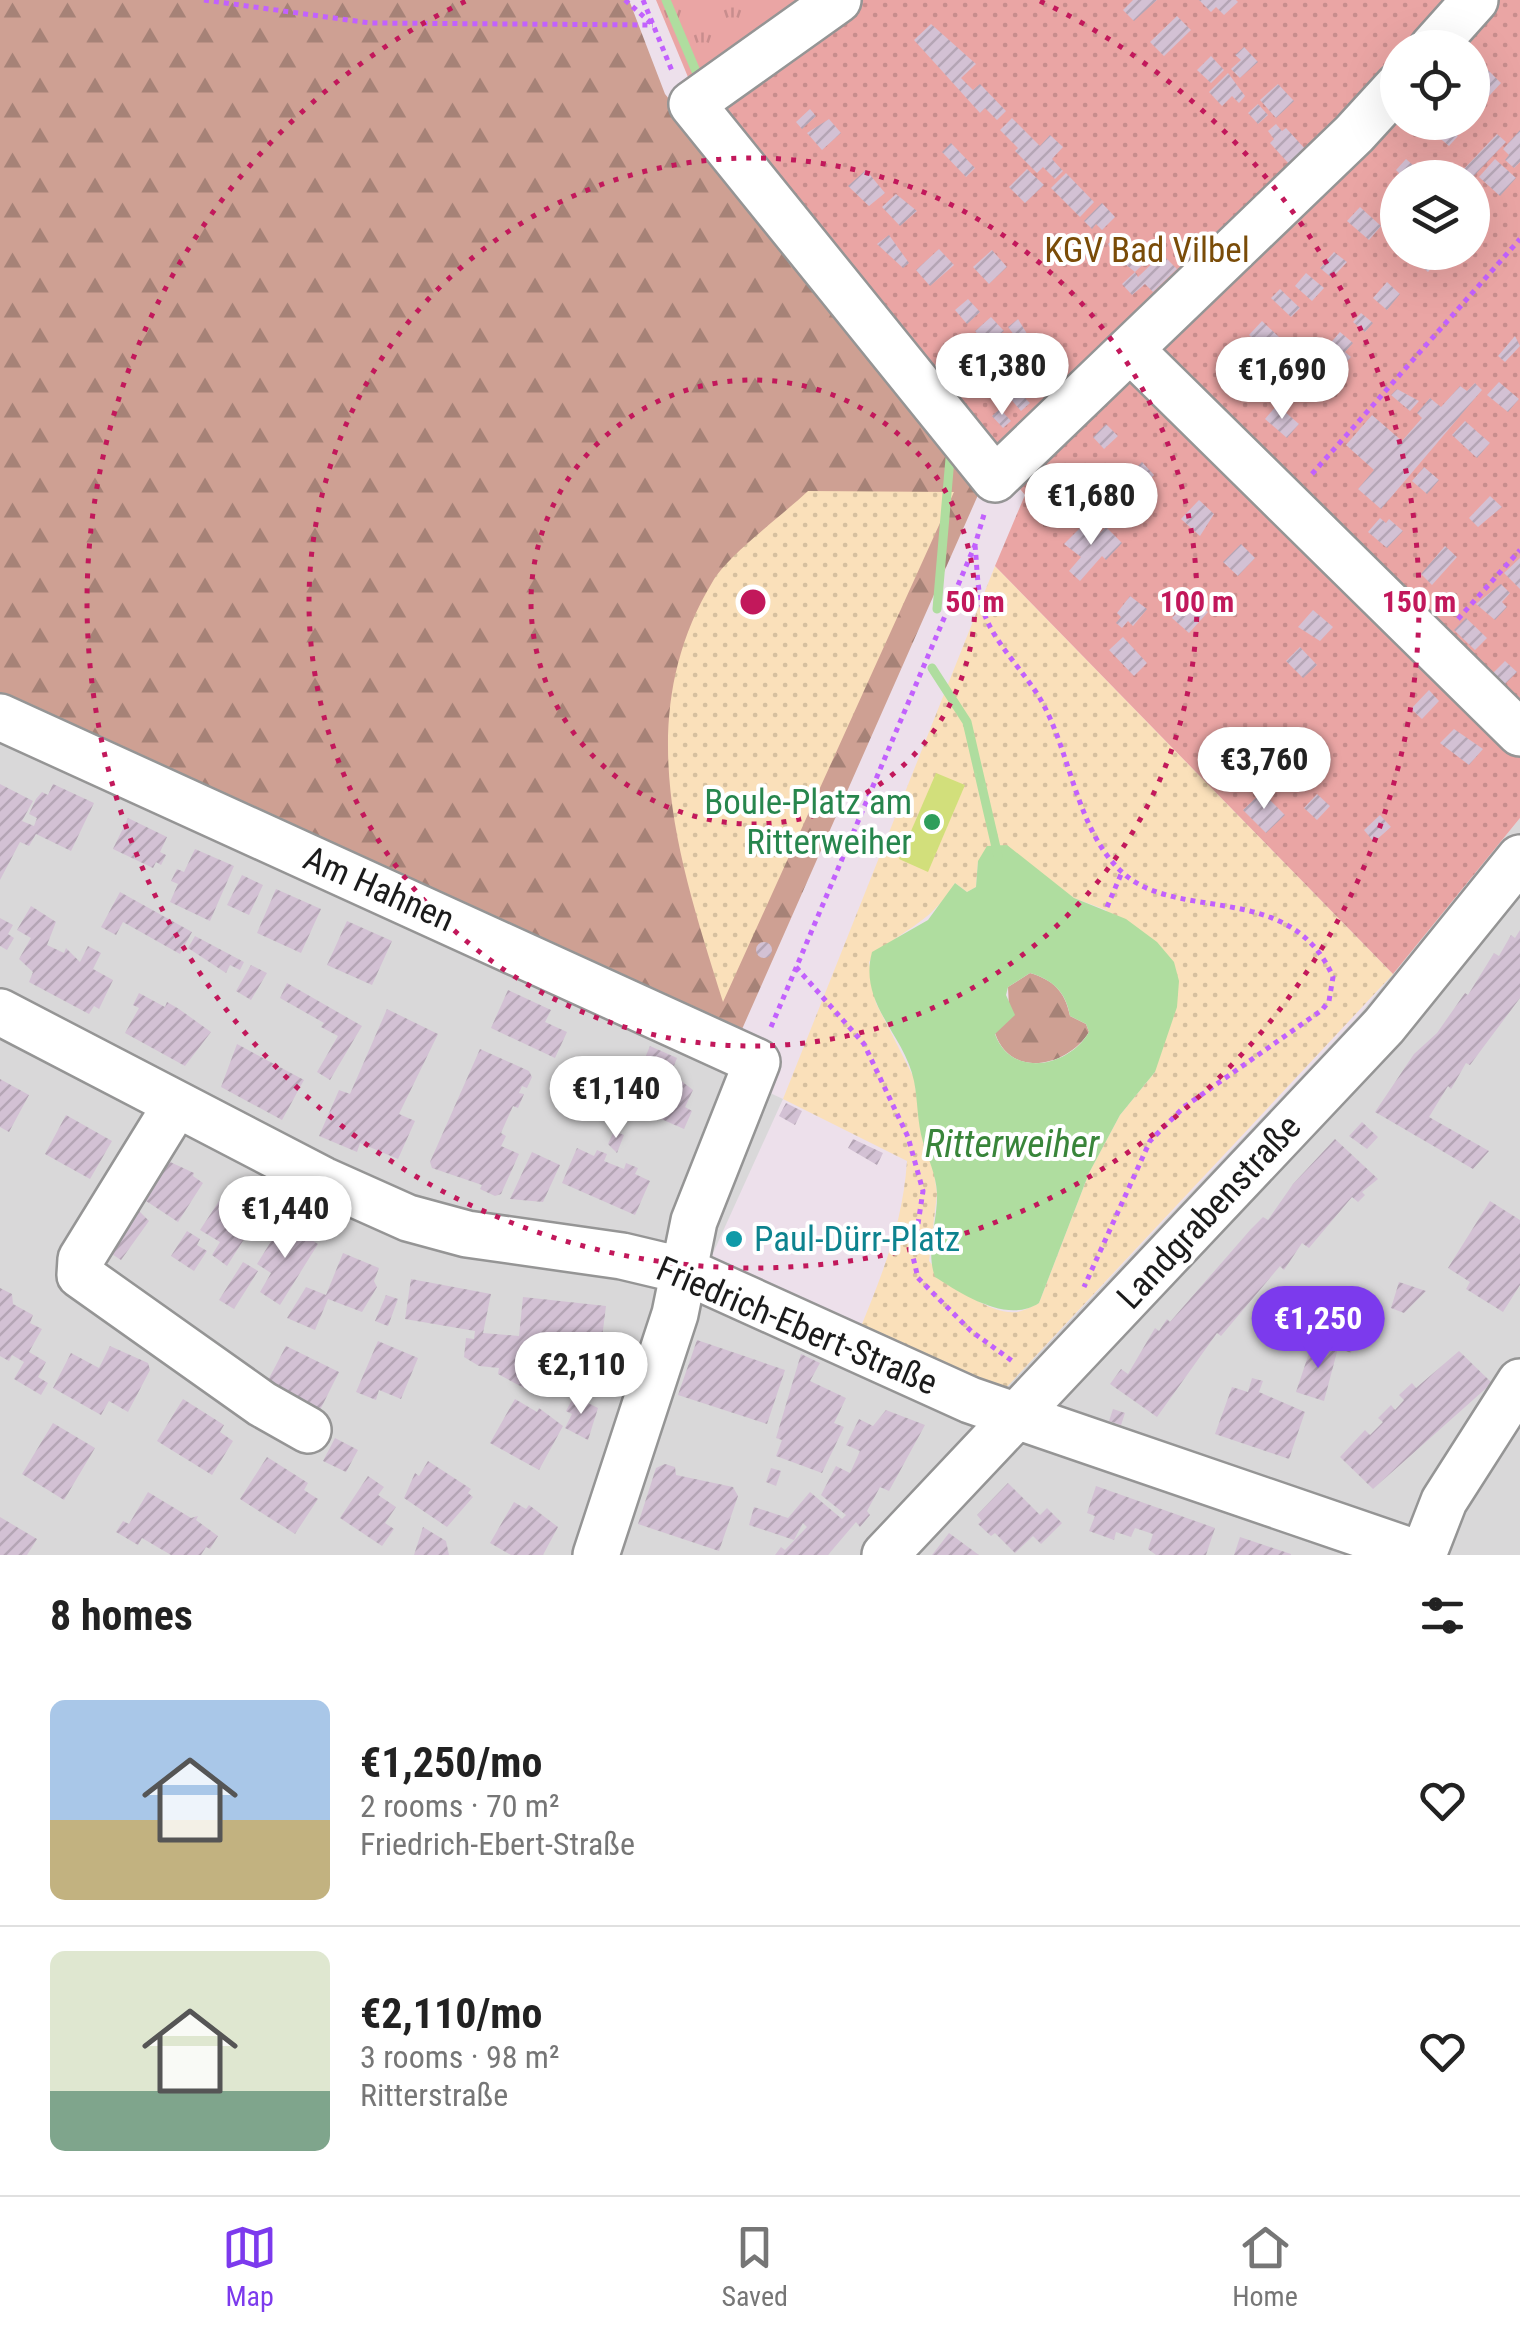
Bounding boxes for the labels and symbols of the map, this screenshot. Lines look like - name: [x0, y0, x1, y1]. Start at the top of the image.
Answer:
- park label: KGV Bad Vilbel: [1044, 230, 1250, 271]
- pin: €1,380: [921, 333, 1083, 418]
- pin: €1,690: [1201, 337, 1363, 422]
- pin: €1,680: [1010, 463, 1172, 548]
- centre of rings: [735, 584, 771, 620]
- text: 50 m: [945, 584, 1005, 619]
- text: 100 m: [1160, 584, 1234, 619]
- text: 150 m: [1382, 584, 1456, 619]
- pin: €3,760: [1183, 727, 1345, 812]
- place label: Boule-Platz am Ritterweiher: [704, 782, 912, 863]
- marker: Boule-Platz am Ritterweiher: [921, 811, 943, 833]
- street label: Am Hahnen: [297, 838, 461, 940]
- pin: €1,140: [535, 1056, 697, 1141]
- street label: Landgrabenstraße: [1109, 1107, 1309, 1317]
- water label: Ritterweiher: [925, 1122, 1100, 1166]
- pin: €1,440: [204, 1176, 366, 1261]
- place label: Paul-Dürr-Platz: [754, 1219, 960, 1260]
- marker: Paul-Dürr-Platz: [723, 1228, 745, 1250]
- street label: Friedrich-Ebert-Straße: [651, 1248, 943, 1404]
- pin: €1,250: [1237, 1286, 1399, 1371]
- pin: €2,110: [500, 1332, 662, 1417]

